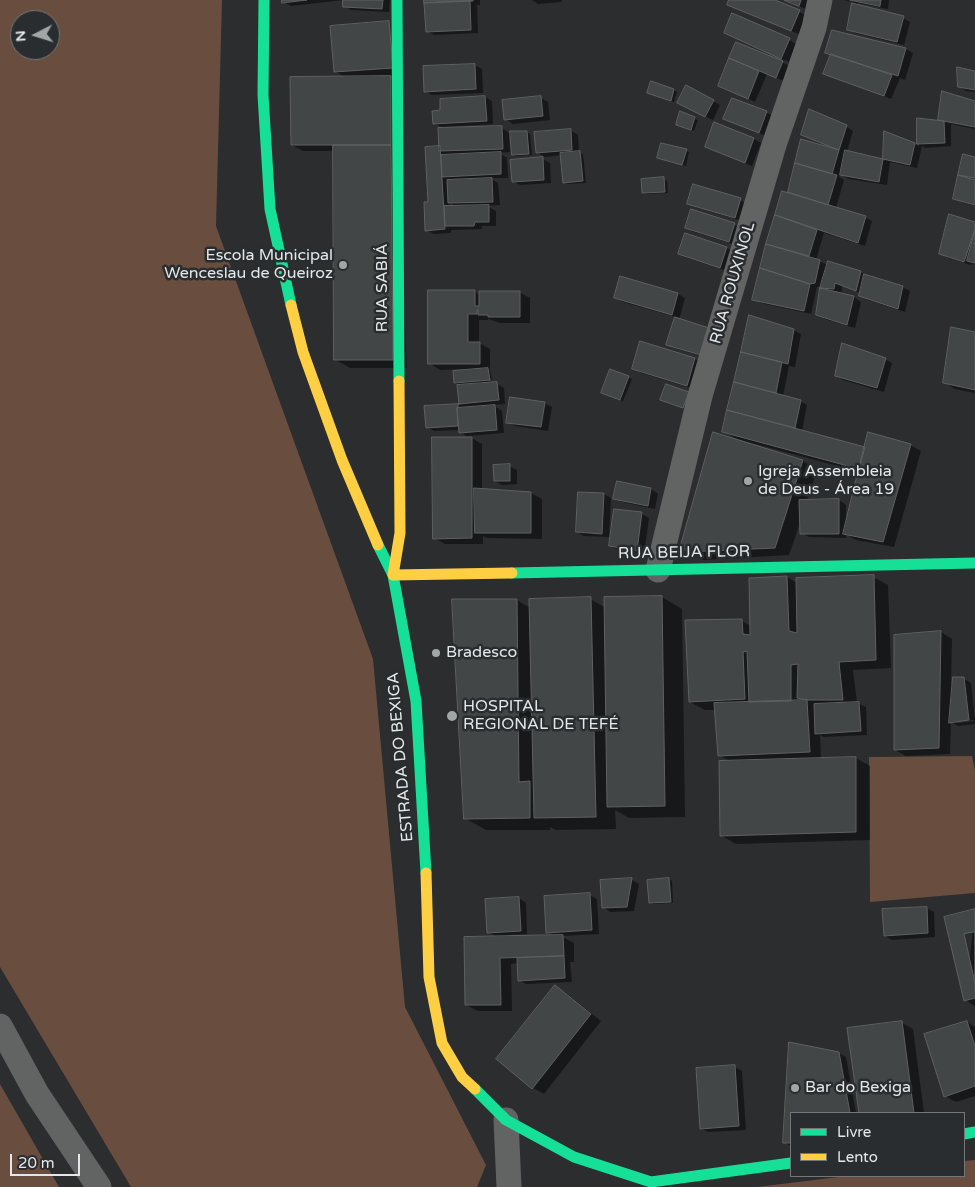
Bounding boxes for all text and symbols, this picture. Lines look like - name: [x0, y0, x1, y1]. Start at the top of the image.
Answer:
- north arrow: [10, 10, 60, 60]
- text: N: [12, 30, 30, 43]
- street label: RUA ROUXINOL: [706, 220, 760, 346]
- street label: RUA SABIÁ: [373, 244, 393, 332]
- place label: Escola Municipal Wenceslau de Queiroz: [164, 246, 333, 284]
- marker: Escola Municipal Wenceslau de Queiroz: [337, 259, 349, 271]
- place label: Igreja Assembleia de Deus - Área 19: [758, 462, 894, 500]
- marker: Igreja Assembleia de Deus - Área 19: [742, 475, 754, 487]
- street label: RUA BEIJA FLOR: [618, 542, 750, 564]
- place label: Bradesco: [446, 643, 517, 663]
- marker: Bradesco: [430, 647, 442, 659]
- street label: ESTRADA DO BEXIGA: [384, 671, 418, 843]
- place label: HOSPITAL REGIONAL DE TEFÉ: [463, 697, 619, 735]
- marker: HOSPITAL REGIONAL DE TEFÉ: [445, 709, 459, 723]
- place label: Bar do Bexiga: [805, 1078, 911, 1098]
- marker: Bar do Bexiga: [789, 1082, 801, 1094]
- legend: [790, 1112, 965, 1177]
- text: Livre: [837, 1123, 871, 1141]
- scale bar: [12, 1144, 82, 1176]
- text: Lento: [837, 1148, 878, 1166]
- text: 20 m: [18, 1154, 55, 1172]

